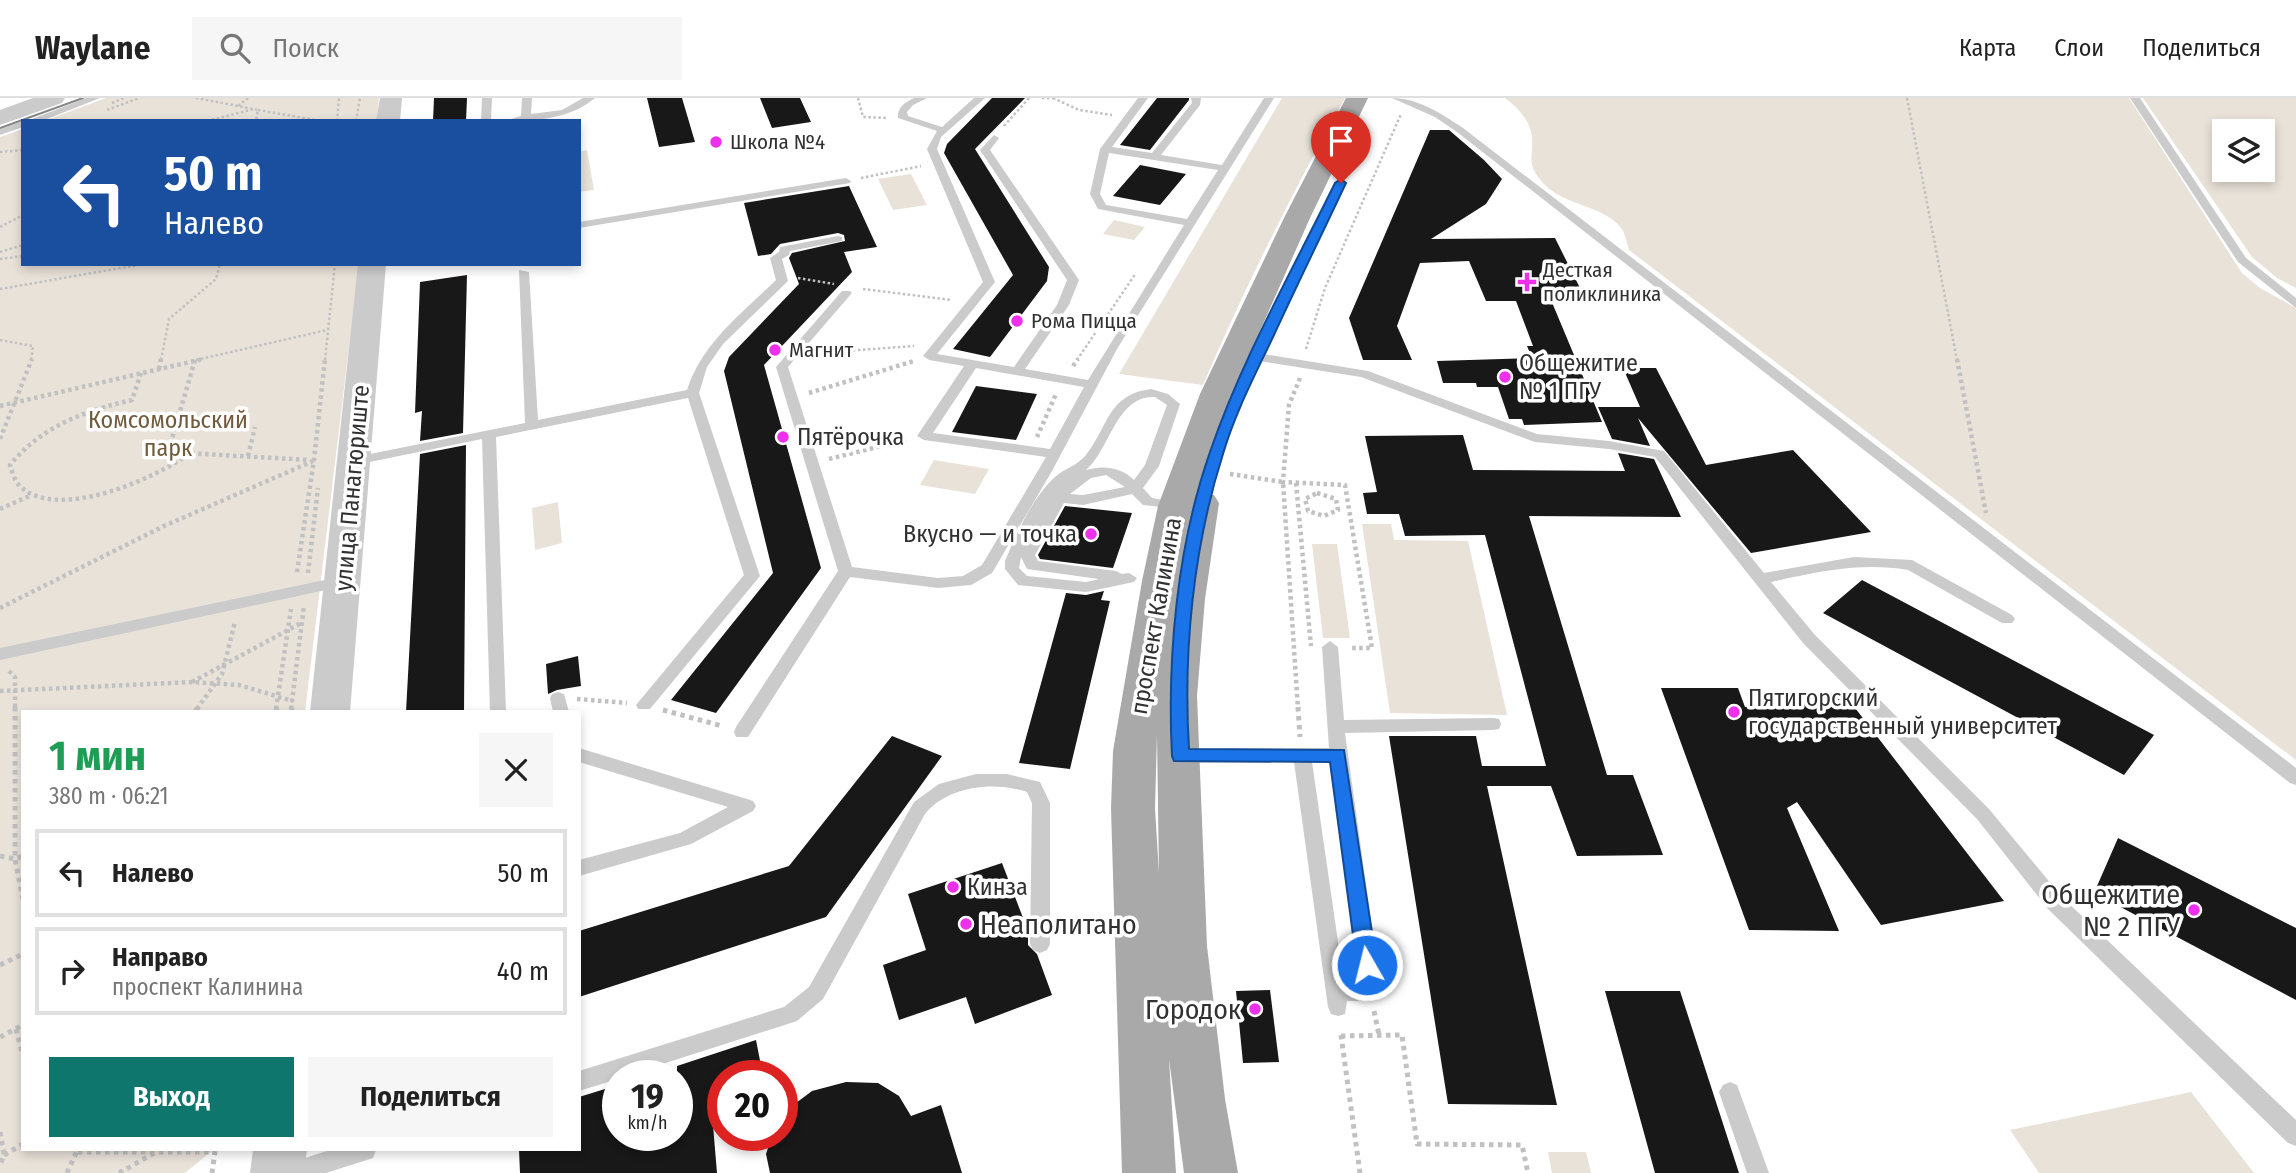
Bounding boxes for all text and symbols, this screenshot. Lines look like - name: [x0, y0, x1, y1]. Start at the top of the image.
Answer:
- search box: [192, 17, 682, 80]
- text: Waylane: [35, 28, 150, 68]
- icon: search: [216, 29, 254, 67]
- text: Поиск: [272, 33, 339, 64]
- text: Карта: [1959, 34, 2016, 62]
- text: Слои: [2054, 34, 2104, 62]
- text: Поделиться: [2142, 34, 2261, 62]
- pin: [1311, 111, 1371, 183]
- map controls: [2212, 119, 2275, 182]
- button: layers: [2212, 119, 2275, 182]
- icon: arrive: [1322, 122, 1360, 160]
- place label: Школа №4: [730, 129, 825, 155]
- marker: Школа №4: [708, 134, 724, 150]
- text: 50 m: [164, 144, 262, 203]
- icon: left: [49, 147, 140, 238]
- text: Налево: [164, 204, 264, 242]
- place label: Десткая поликлиника: [1542, 257, 1661, 307]
- marker: Десткая поликлиника: [1517, 272, 1537, 292]
- place label: Рома Пицца: [1031, 308, 1137, 334]
- marker: Рома Пицца: [1009, 313, 1025, 329]
- place label: Магнит: [789, 337, 854, 363]
- marker: Магнит: [767, 342, 783, 358]
- place label: Общежитие № 1 ПГУ: [1519, 349, 1638, 405]
- marker: Общежитие № 1 ПГУ: [1497, 369, 1513, 385]
- street label: улица Панагюриште: [329, 384, 375, 592]
- park label: Комсомольский парк: [88, 406, 248, 462]
- place label: Пятёрочка: [797, 423, 904, 451]
- marker: Пятёрочка: [775, 429, 791, 445]
- street label: проспект Калинина: [1125, 515, 1187, 717]
- place label: Вкусно — и точка: [903, 520, 1077, 548]
- marker: Вкусно — и точка: [1083, 526, 1099, 542]
- place label: Пятигорский государственный университет: [1748, 684, 2057, 740]
- marker: Пятигорский государственный университет: [1726, 704, 1742, 720]
- text: 1 мин: [49, 731, 146, 781]
- button: close: [479, 733, 553, 807]
- text: 380 m · 06:21: [49, 782, 169, 810]
- icon: left: [53, 854, 91, 892]
- text: Налево: [112, 858, 194, 889]
- text: 50 m: [497, 858, 549, 889]
- place label: Кинза: [967, 873, 1028, 901]
- place label: Общежитие № 2 ПГУ: [2041, 878, 2180, 943]
- marker: Кинза: [945, 879, 961, 895]
- marker: Общежитие № 2 ПГУ: [2186, 902, 2202, 918]
- place label: Неаполитано: [980, 908, 1137, 941]
- marker: Неаполитано: [958, 916, 974, 932]
- position arrow: [1330, 928, 1404, 1002]
- text: Направо: [112, 942, 208, 973]
- icon: right: [53, 952, 91, 990]
- text: 40 m: [497, 956, 549, 987]
- text: проспект Калинина: [112, 973, 303, 1001]
- place label: Городок: [1145, 993, 1241, 1026]
- marker: Городок: [1247, 1001, 1263, 1017]
- button: Выход: [49, 1057, 294, 1137]
- button: Поделиться: [308, 1057, 553, 1137]
- speed limit sign: 20: [707, 1060, 798, 1151]
- text: 19: [631, 1075, 664, 1117]
- text: km/h: [627, 1112, 668, 1134]

